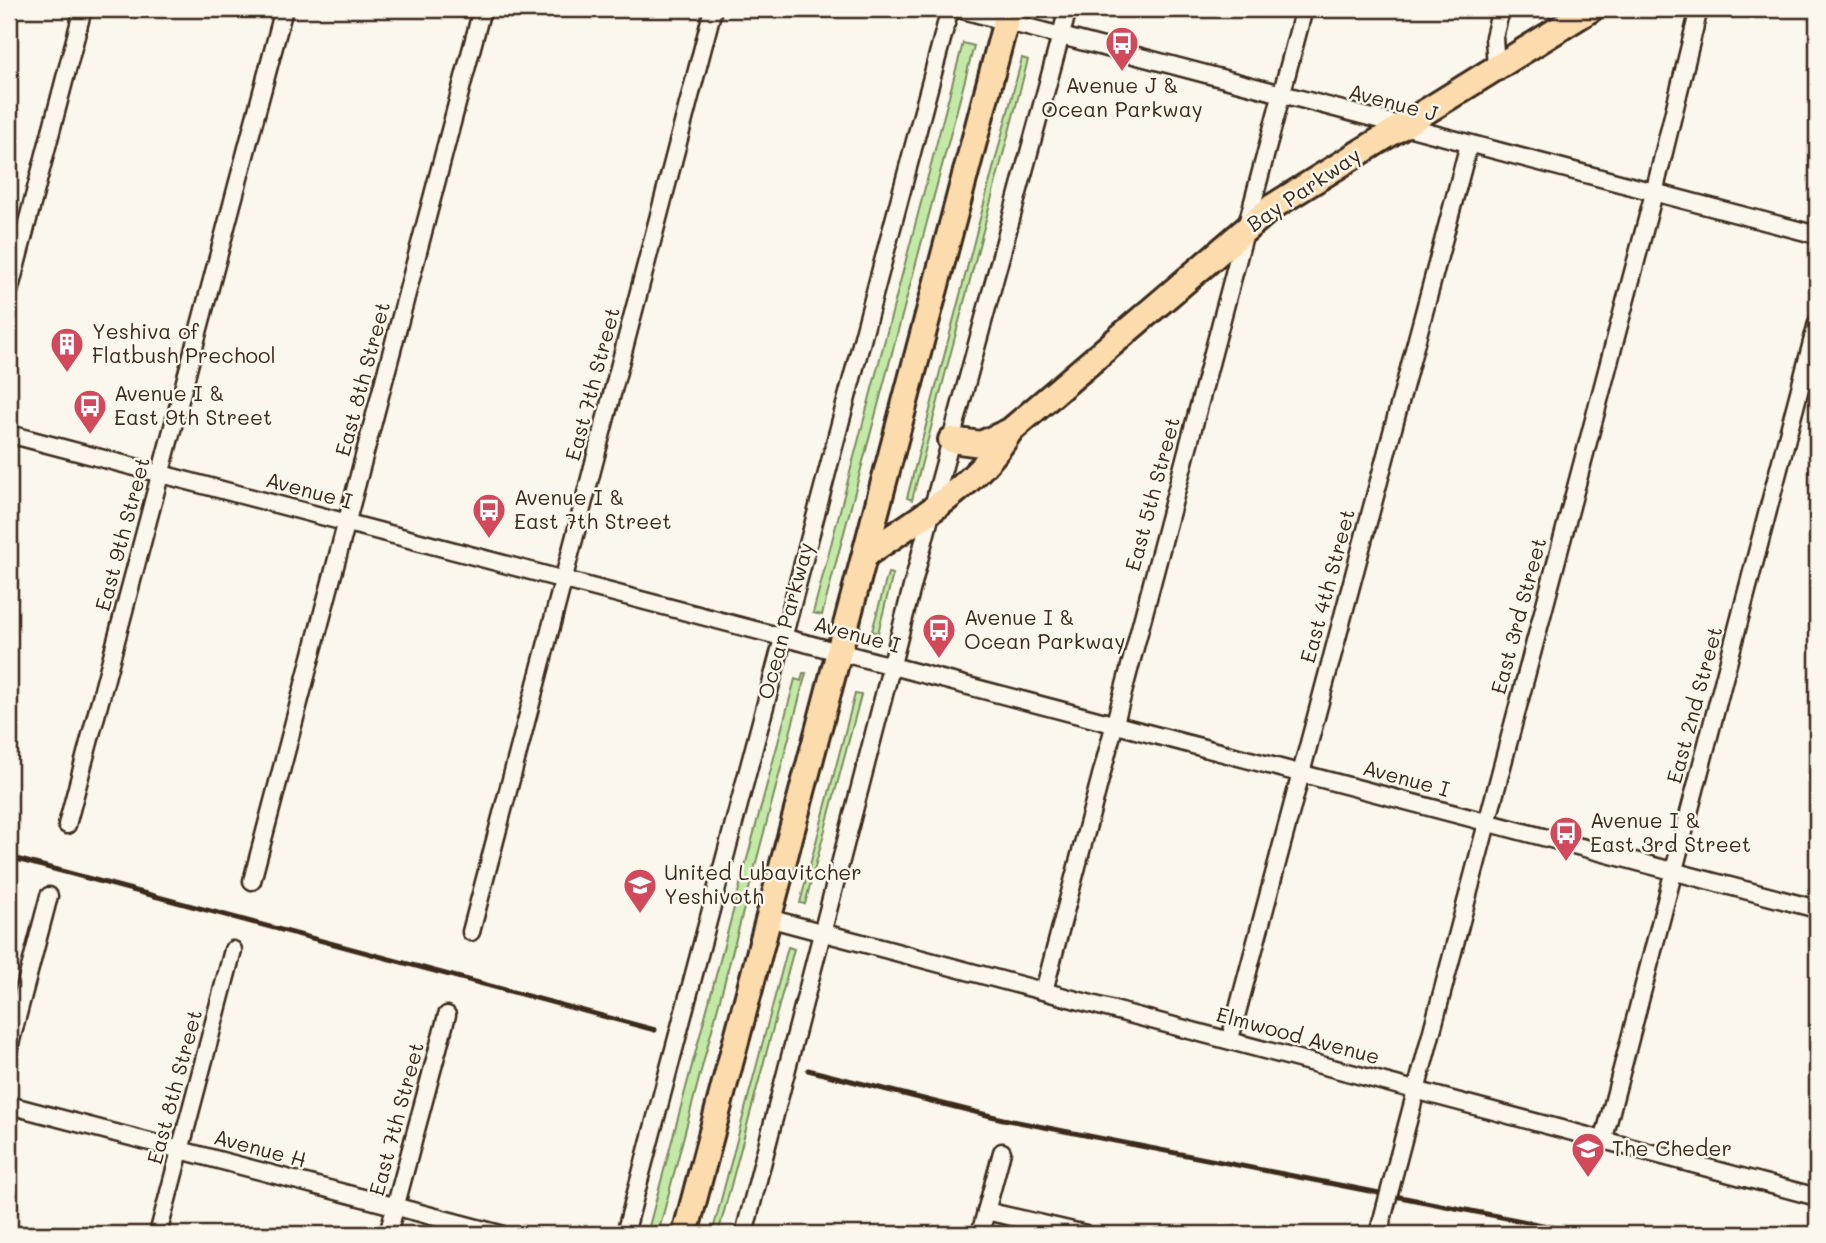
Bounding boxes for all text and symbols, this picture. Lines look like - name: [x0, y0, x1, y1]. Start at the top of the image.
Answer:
- bus stop icon: Avenue J & Ocean Parkway: [1103, 24, 1141, 73]
- place label: Avenue J & Ocean Parkway: [1041, 71, 1203, 122]
- street label: Avenue J: [1346, 77, 1441, 126]
- street label: Bay Parkway: [1241, 141, 1365, 237]
- street label: East 8th Street: [328, 299, 395, 459]
- street label: East 7th Street: [558, 304, 625, 463]
- place label: Yeshiva of Flatbush Prechool: [92, 317, 276, 368]
- building icon: Yeshiva of Flatbush Prechool: [48, 325, 86, 374]
- place label: Avenue I & East 9th Street: [114, 379, 272, 430]
- bus stop icon: Avenue I & East 9th Street: [71, 387, 109, 436]
- street label: East 5th Street: [1118, 414, 1185, 573]
- street label: East 9th Street: [88, 454, 155, 614]
- street label: Avenue I: [263, 465, 356, 514]
- place label: Avenue I & East 7th Street: [514, 483, 672, 534]
- bus stop icon: Avenue I & East 7th Street: [470, 491, 508, 540]
- street label: East 4th Street: [1293, 506, 1360, 666]
- street label: East 3rd Street: [1484, 534, 1551, 697]
- street label: Ocean Parkway: [751, 539, 818, 702]
- place label: Avenue I & Ocean Parkway: [964, 603, 1125, 654]
- street label: Avenue I: [811, 609, 904, 658]
- bus stop icon: Avenue I & Ocean Parkway: [920, 611, 958, 660]
- street label: East 2nd Street: [1660, 623, 1727, 786]
- street label: Avenue I: [1360, 753, 1453, 802]
- place label: Avenue I & East 3rd Street: [1590, 806, 1751, 857]
- bus stop icon: Avenue I & East 3rd Street: [1547, 814, 1585, 863]
- place label: United Lubavitcher Yeshivoth: [664, 858, 862, 909]
- school or university icon: United Lubavitcher Yeshivoth: [621, 866, 659, 915]
- street label: Elmwood Avenue: [1214, 1000, 1383, 1069]
- street label: East 8th Street: [140, 1007, 207, 1167]
- street label: East 7th Street: [362, 1039, 429, 1198]
- street label: Avenue H: [211, 1122, 309, 1173]
- school or university icon: The Cheder: [1569, 1130, 1607, 1179]
- place label: The Cheder: [1612, 1134, 1732, 1161]

